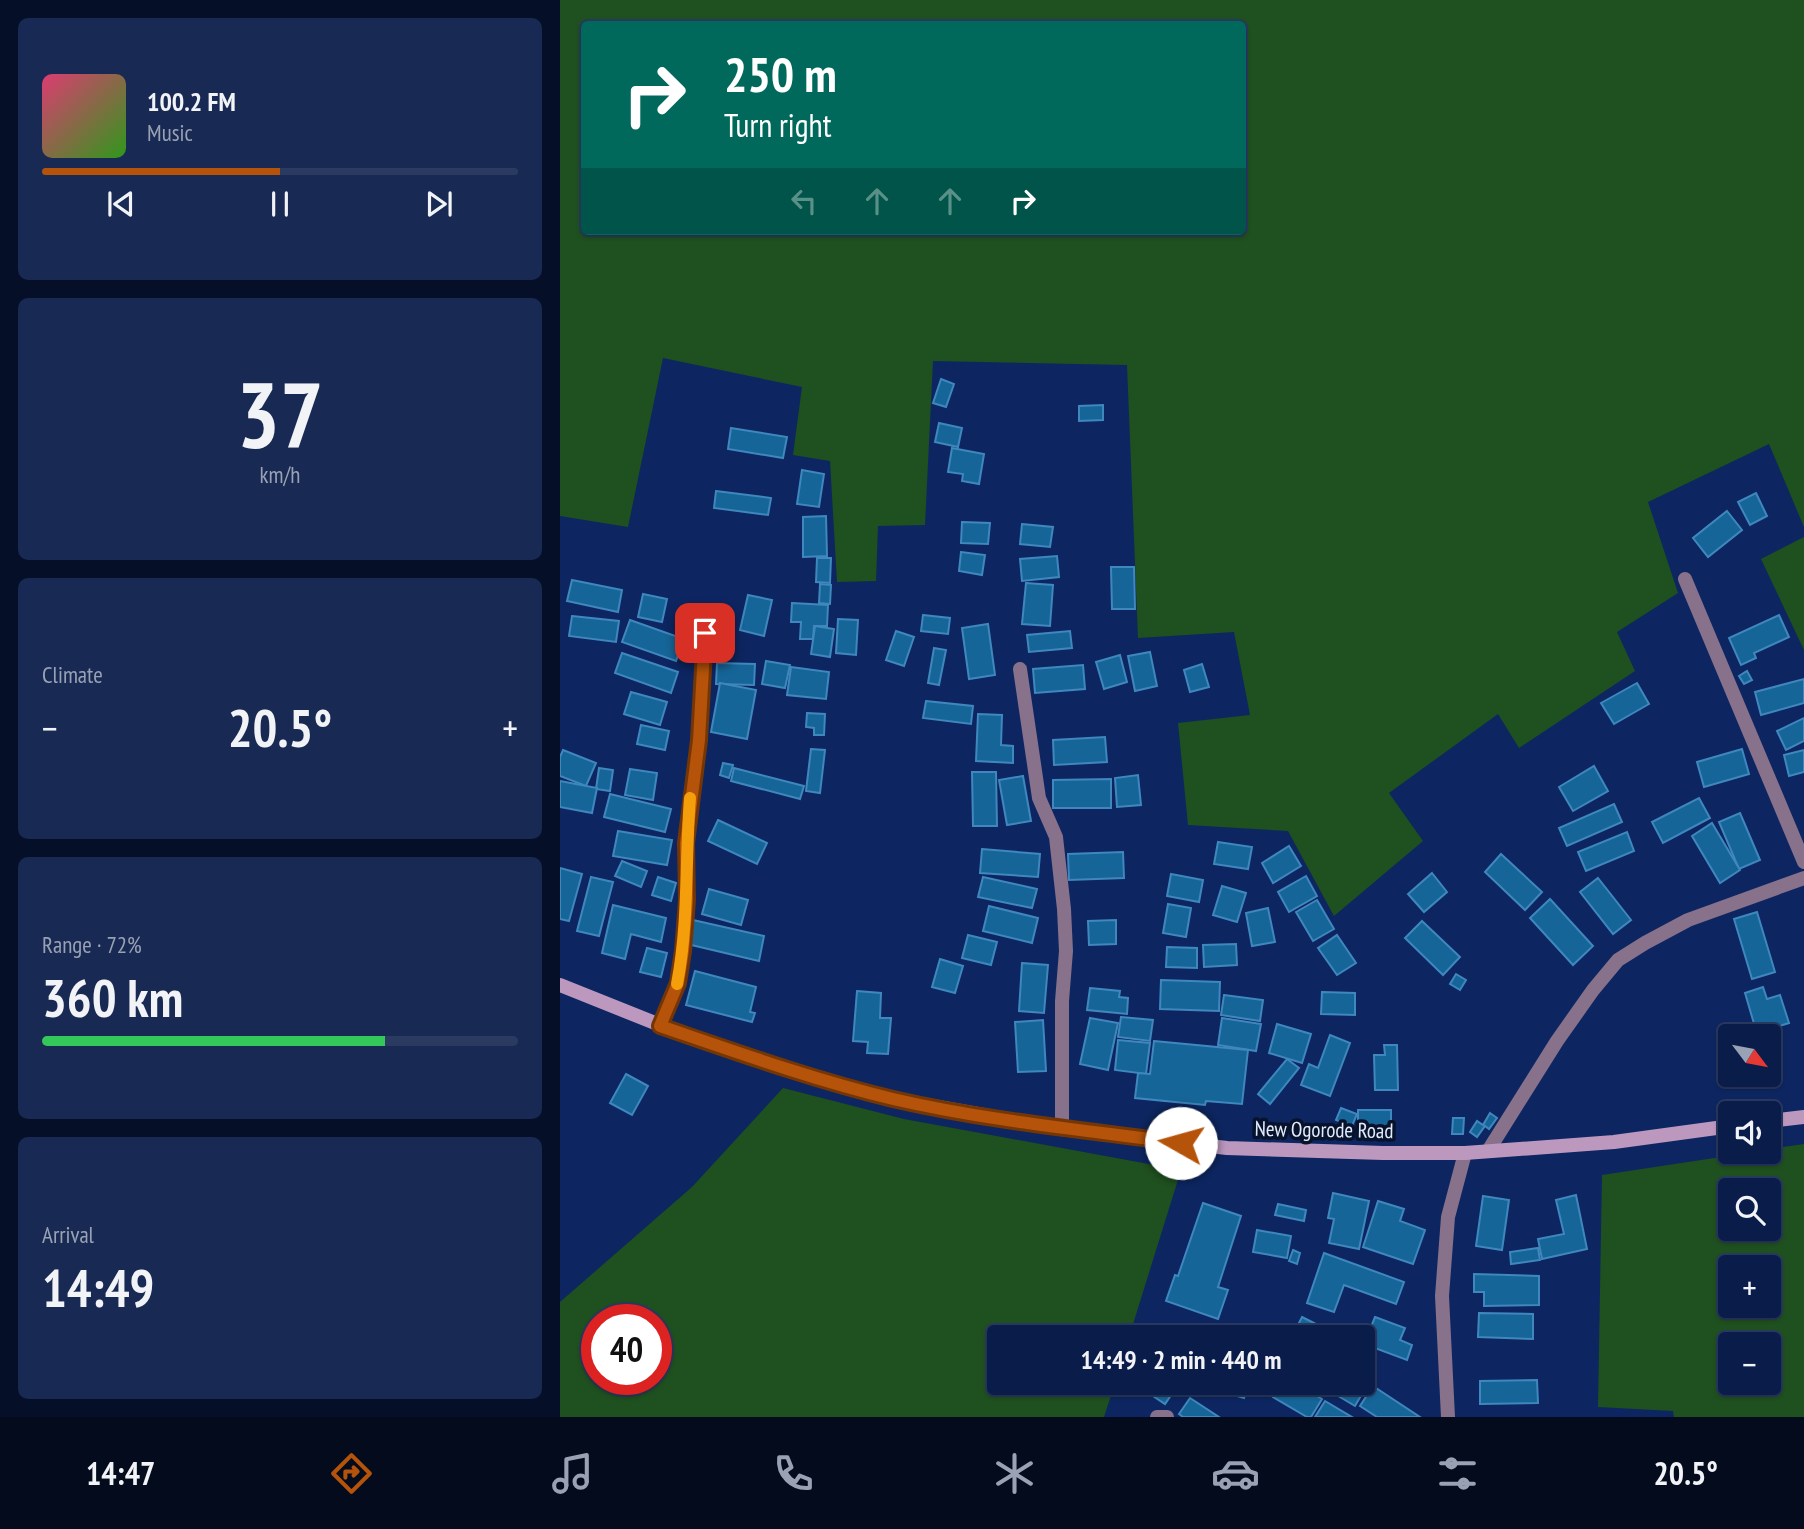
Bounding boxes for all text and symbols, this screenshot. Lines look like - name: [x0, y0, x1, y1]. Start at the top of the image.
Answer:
- text: 250 m: [724, 42, 837, 106]
- icon: right: [609, 49, 700, 140]
- text: 100.2 FM: [147, 85, 236, 118]
- text: Turn right: [724, 104, 832, 146]
- text: Music: [147, 118, 193, 147]
- icon: left: [785, 182, 823, 220]
- icon: ahead: [858, 182, 896, 220]
- icon: ahead: [931, 182, 969, 220]
- icon: right: [1004, 182, 1042, 220]
- icon: previous: [102, 185, 140, 223]
- icon: pause: [261, 185, 299, 223]
- icon: next: [420, 185, 458, 223]
- text: 37: [237, 355, 324, 473]
- text: km/h: [260, 460, 300, 489]
- pin: [675, 603, 735, 663]
- icon: arrive: [686, 614, 724, 652]
- text: Climate: [42, 660, 103, 689]
- text: 20.5°: [228, 694, 332, 761]
- text: −: [42, 703, 58, 752]
- text: +: [502, 703, 518, 752]
- text: Range · 72%: [42, 930, 142, 959]
- text: 360 km: [42, 964, 183, 1031]
- north arrow: [1718, 1024, 1782, 1087]
- map controls: [1718, 1024, 1781, 1395]
- button: sound: [1718, 1101, 1781, 1164]
- position arrow: [1144, 1106, 1218, 1180]
- street label: New Ogorode Road: [1254, 1115, 1394, 1144]
- button: search: [1718, 1178, 1781, 1241]
- text: Arrival: [42, 1220, 94, 1249]
- text: 14:49: [42, 1254, 154, 1321]
- button: +: [1718, 1255, 1781, 1318]
- speed limit sign: 40: [581, 1304, 672, 1395]
- button: −: [1718, 1332, 1781, 1395]
- text: 14:49 · 2 min · 440 m: [1081, 1343, 1281, 1376]
- icon: directions: [327, 1449, 376, 1498]
- icon: music: [548, 1449, 597, 1498]
- icon: phone: [769, 1449, 818, 1498]
- icon: climate: [990, 1449, 1039, 1498]
- icon: car: [1211, 1449, 1260, 1498]
- icon: filters: [1433, 1449, 1482, 1498]
- text: 14:47: [86, 1452, 155, 1494]
- text: 20.5°: [1654, 1452, 1718, 1494]

